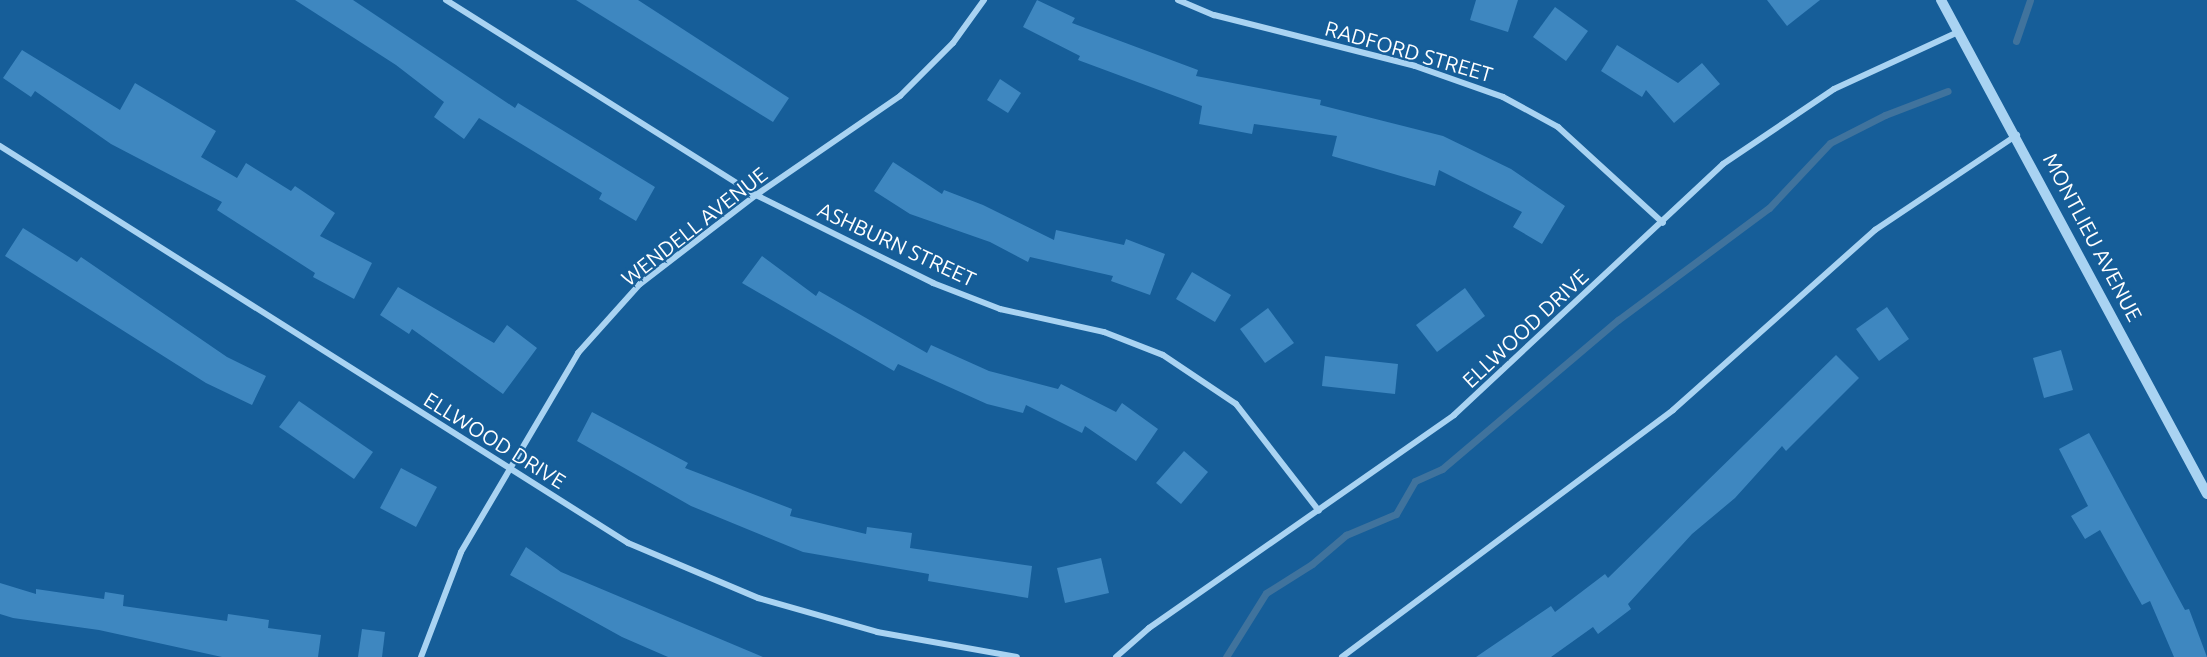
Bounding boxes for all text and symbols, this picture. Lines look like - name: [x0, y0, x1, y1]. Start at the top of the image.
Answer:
- street label: RADFORD STREET: [1322, 15, 1496, 87]
- street label: MONTLIEU AVENUE: [2038, 149, 2148, 325]
- street label: WENDELL AVENUE: [616, 161, 772, 291]
- street label: ASHBURN STREET: [814, 196, 980, 292]
- street label: ELLWOOD DRIVE: [1457, 263, 1593, 393]
- street label: ELLWOOD DRIVE: [419, 386, 571, 494]

